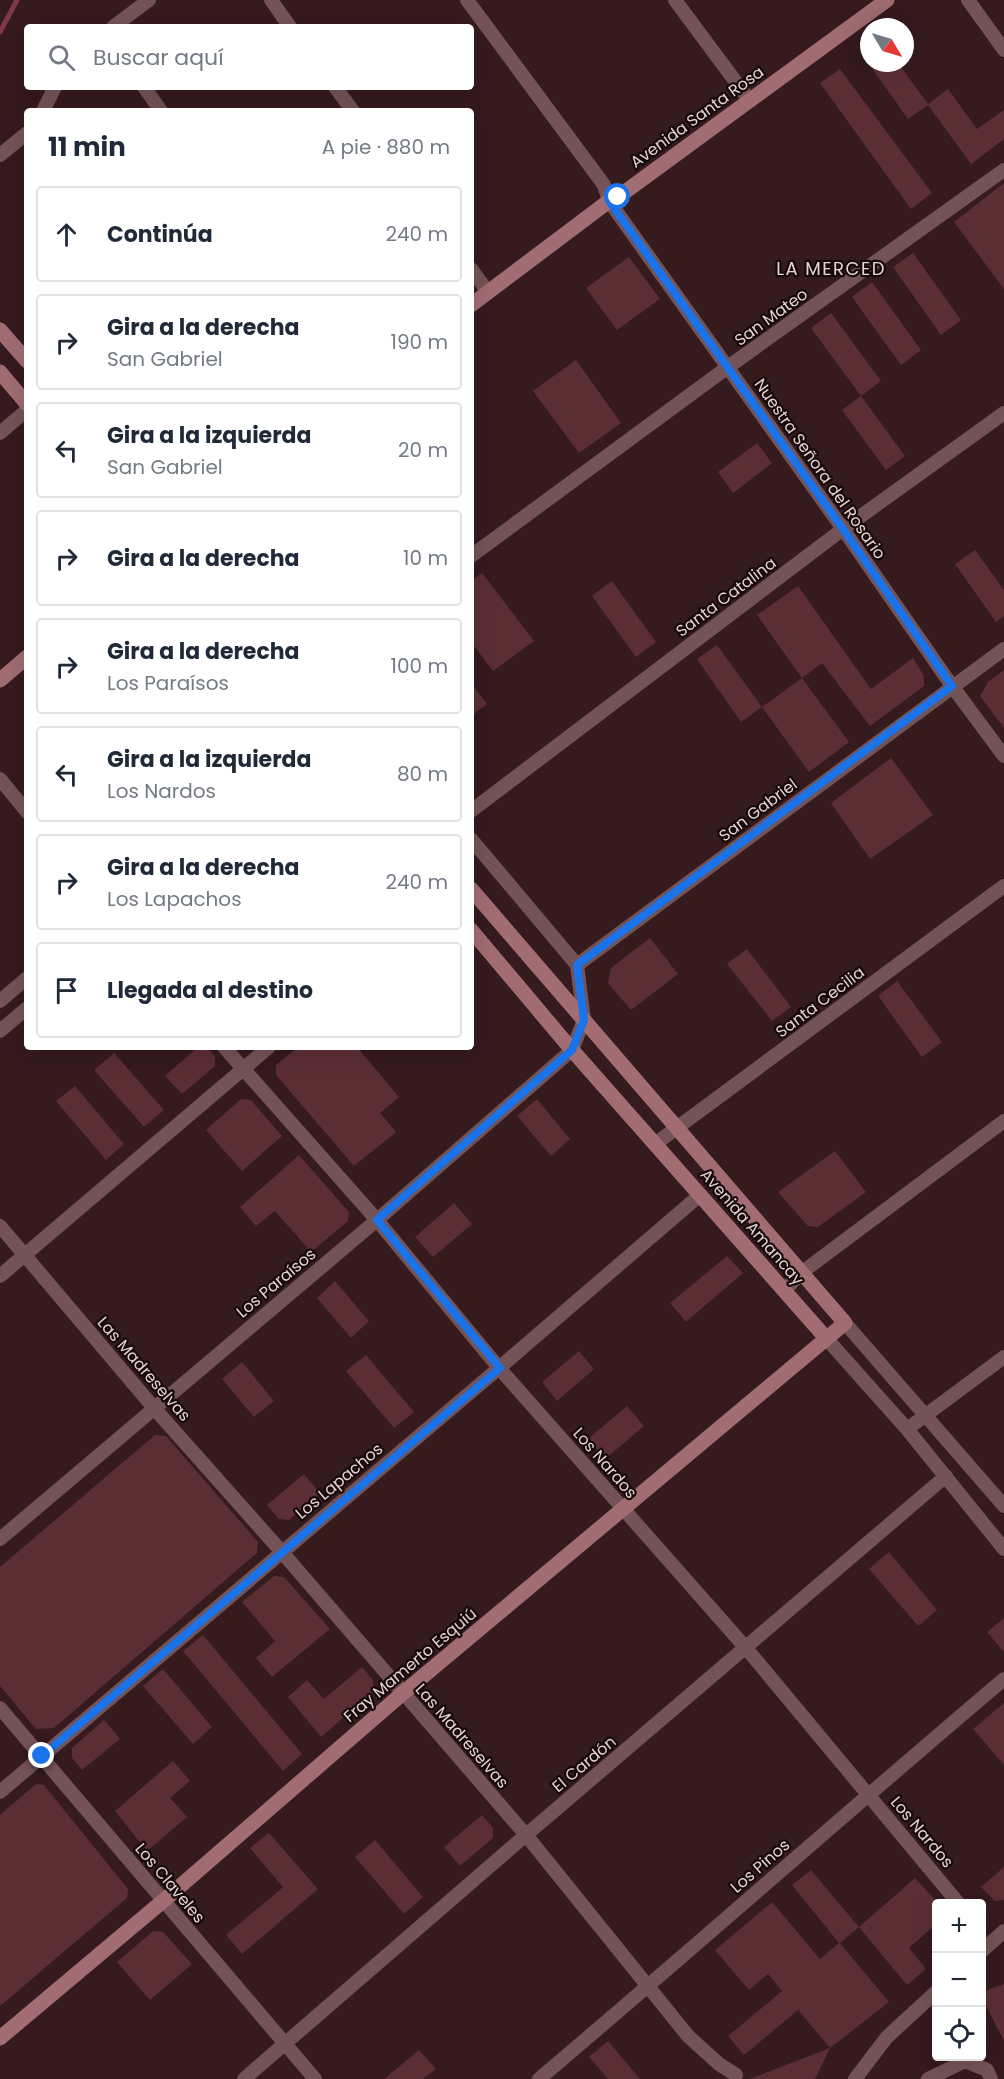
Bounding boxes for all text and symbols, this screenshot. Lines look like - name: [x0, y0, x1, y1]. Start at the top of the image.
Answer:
- north arrow: [860, 18, 914, 72]
- search box: [24, 24, 474, 90]
- icon: search: [45, 41, 78, 74]
- text: Buscar aquí: [93, 42, 224, 73]
- street label: Avenida Santa Rosa: [625, 61, 769, 173]
- text: 11 min: [48, 129, 126, 165]
- text: A pie · 880 m: [322, 133, 450, 161]
- route start: [604, 183, 630, 209]
- icon: ahead: [50, 218, 83, 251]
- text: Continúa: [107, 219, 213, 250]
- text: 240 m: [385, 220, 448, 248]
- district label: LA MERCED: [776, 256, 886, 281]
- street label: San Mateo: [730, 283, 812, 351]
- text: Gira a la derecha: [107, 312, 300, 343]
- icon: right: [50, 326, 83, 359]
- text: 190 m: [391, 328, 448, 356]
- text: San Gabriel: [107, 345, 223, 373]
- street label: Nuestra Señora del Rosario: [749, 374, 891, 564]
- text: Gira a la izquierda: [107, 420, 311, 451]
- icon: left: [50, 434, 83, 467]
- text: 20 m: [398, 436, 448, 464]
- text: San Gabriel: [107, 453, 223, 481]
- icon: right: [50, 542, 83, 575]
- text: Gira a la derecha: [107, 543, 300, 574]
- text: 10 m: [403, 544, 448, 572]
- street label: Santa Catalina: [671, 552, 781, 642]
- text: Gira a la derecha: [107, 636, 300, 667]
- icon: right: [50, 650, 83, 683]
- text: 100 m: [391, 652, 448, 680]
- text: Los Paraísos: [107, 669, 229, 697]
- text: Gira a la izquierda: [107, 744, 311, 775]
- icon: left: [50, 758, 83, 791]
- text: 80 m: [397, 760, 448, 788]
- street label: San Gabriel: [714, 773, 802, 847]
- text: Los Nardos: [107, 777, 216, 805]
- text: Gira a la derecha: [107, 852, 300, 883]
- icon: right: [50, 866, 83, 899]
- text: 240 m: [385, 868, 448, 896]
- text: Los Lapachos: [107, 885, 242, 913]
- street label: Santa Cecilia: [771, 961, 869, 1043]
- icon: arrive: [50, 974, 83, 1007]
- text: Llegada al destino: [107, 975, 313, 1006]
- street label: Avenida Amancay: [695, 1164, 809, 1290]
- street label: Los Paraísos: [231, 1243, 321, 1323]
- street label: Las Madreselvas: [92, 1312, 196, 1426]
- street label: Los Nardos: [568, 1423, 642, 1503]
- street label: Los Lapachos: [290, 1438, 388, 1524]
- street label: Fray Mamerto Esquiú: [339, 1602, 481, 1728]
- street label: Las Madreselvas: [410, 1679, 514, 1793]
- street label: El Cardón: [547, 1730, 621, 1798]
- route end: [28, 1742, 54, 1768]
- street label: Los Nardos: [885, 1791, 959, 1873]
- street label: Los Pinos: [725, 1834, 795, 1898]
- street label: Los Claveles: [130, 1838, 210, 1928]
- map controls: [932, 1899, 986, 2061]
- button: +: [932, 1899, 986, 1953]
- button: −: [932, 1953, 986, 2007]
- button: locate: [932, 2007, 986, 2061]

